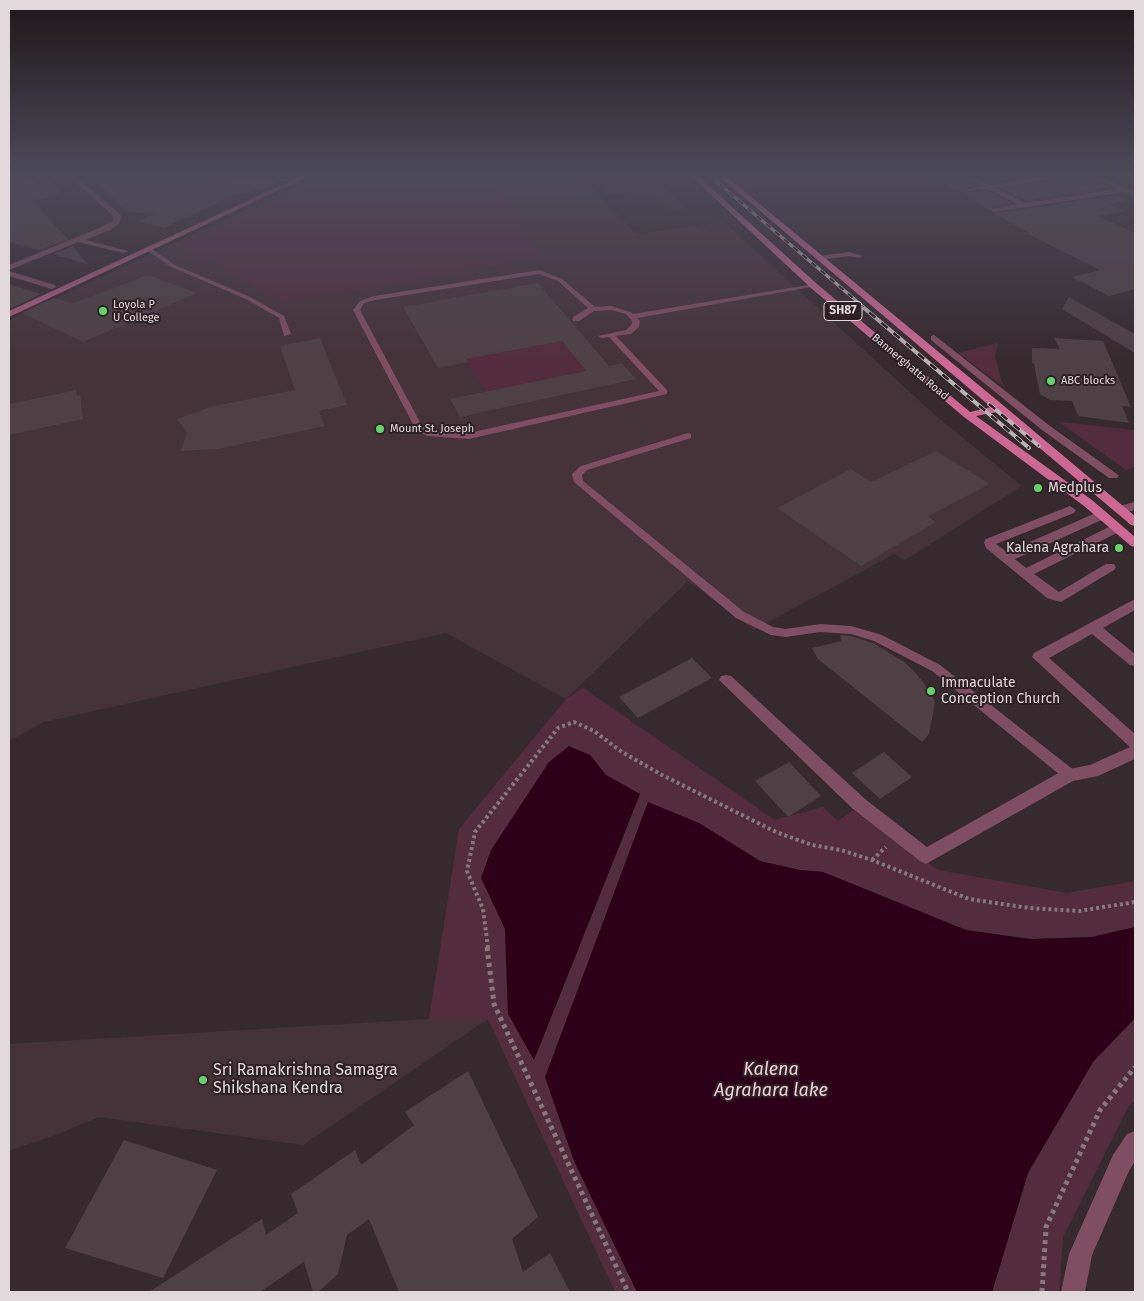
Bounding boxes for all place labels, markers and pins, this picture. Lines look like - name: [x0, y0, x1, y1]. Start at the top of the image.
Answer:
- place label: Loyola P U College: [113, 298, 159, 324]
- marker: Loyola P U College: [97, 305, 109, 317]
- place label: ABC blocks: [1061, 374, 1115, 388]
- marker: ABC blocks: [1045, 375, 1057, 387]
- place label: Mount St. Joseph: [390, 422, 474, 436]
- marker: Mount St. Joseph: [374, 423, 386, 435]
- place label: Medplus: [1048, 480, 1102, 496]
- marker: Medplus: [1032, 482, 1044, 494]
- place label: Kalena Agrahara: [1006, 540, 1109, 556]
- marker: Kalena Agrahara: [1113, 542, 1125, 554]
- place label: Immaculate Conception Church: [941, 675, 1060, 708]
- marker: Immaculate Conception Church: [925, 685, 937, 697]
- place label: Sri Ramakrishna Samagra Shikshana Kendra: [213, 1061, 398, 1099]
- marker: Sri Ramakrishna Samagra Shikshana Kendra: [197, 1074, 209, 1086]

